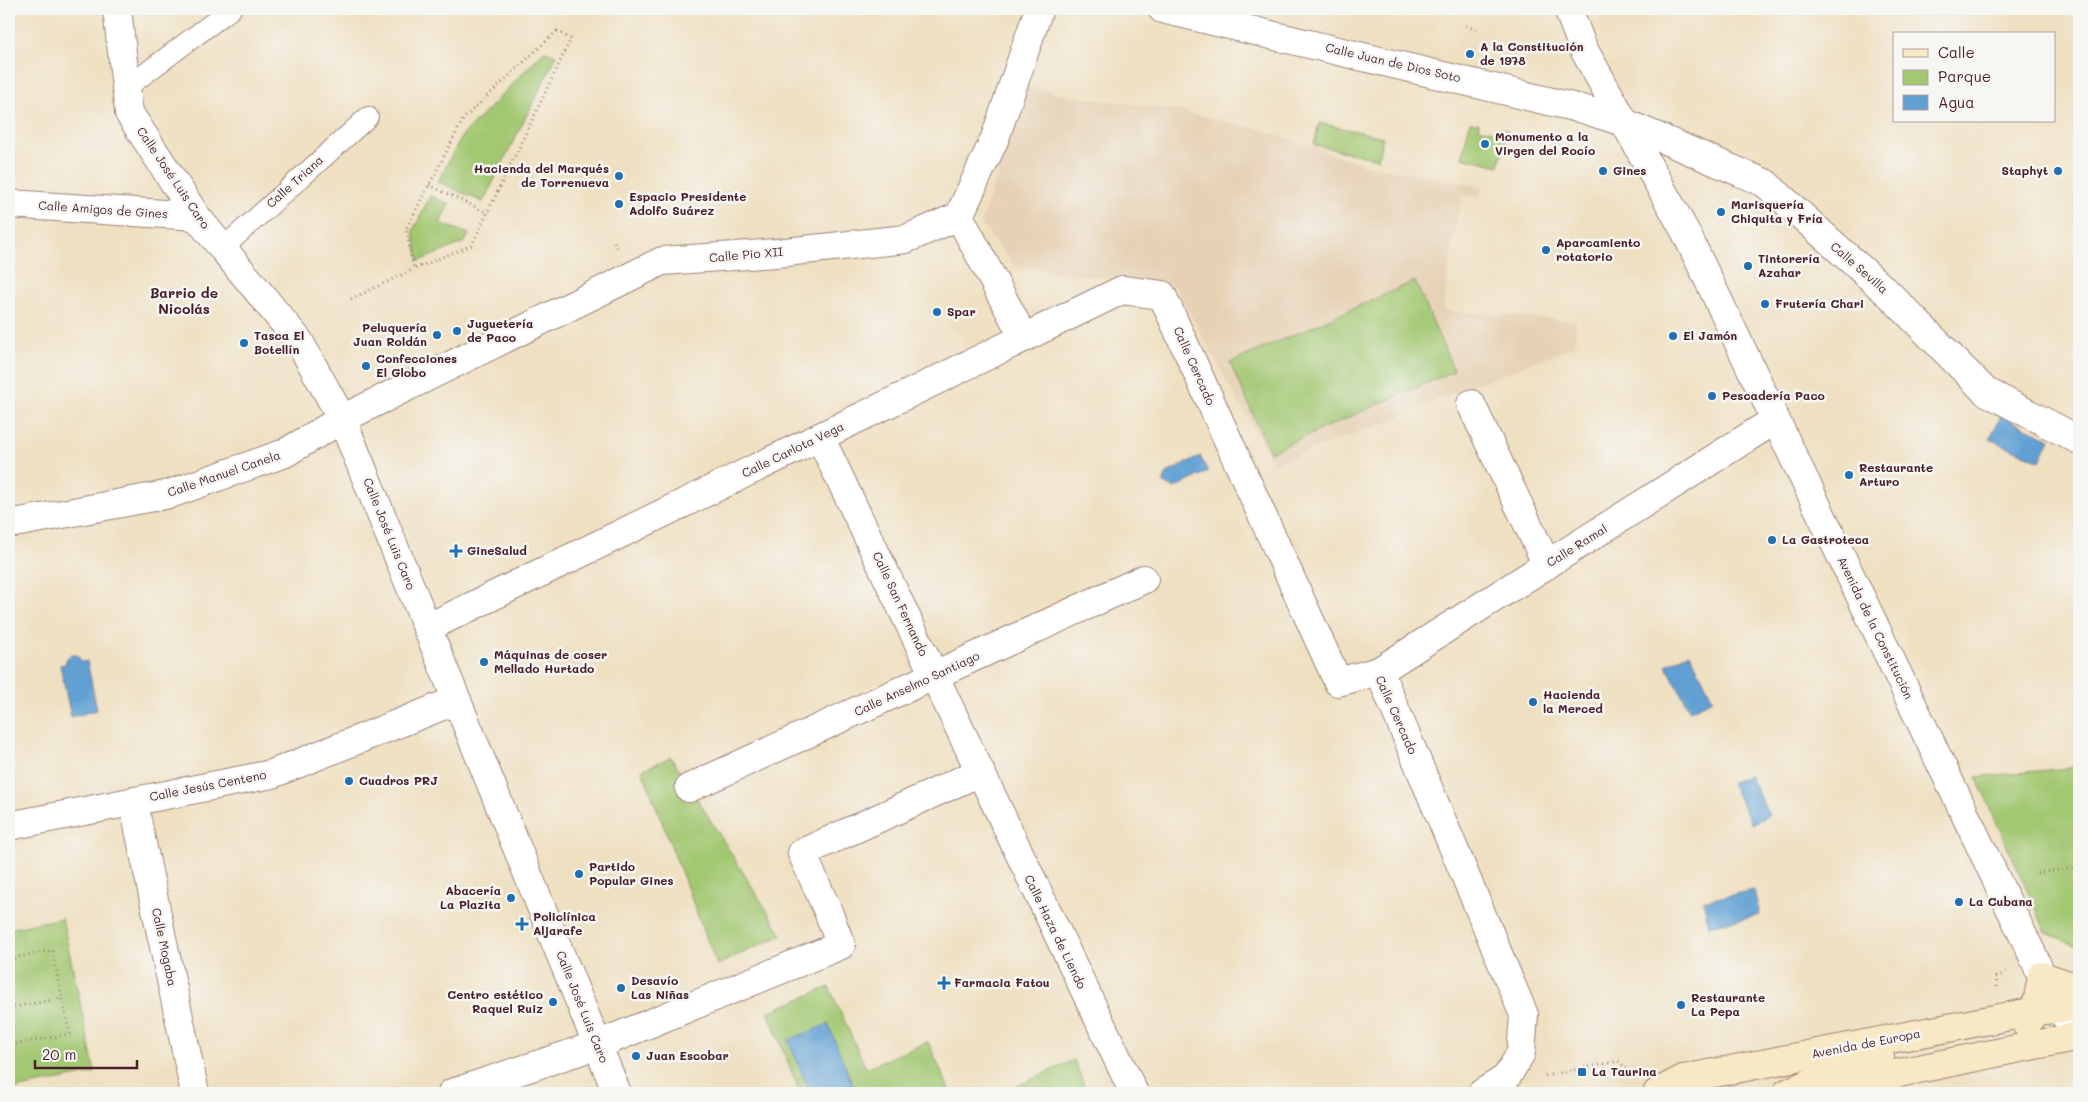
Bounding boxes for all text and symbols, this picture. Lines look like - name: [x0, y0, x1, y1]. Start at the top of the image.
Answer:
- legend: [1893, 32, 2056, 122]
- place label: A la Constitución de 1978: [1480, 38, 1584, 68]
- street label: Calle Juan de Dios Soto: [1324, 39, 1462, 85]
- text: Calle: [1938, 42, 1975, 62]
- marker: A la Constitución de 1978: [1464, 48, 1476, 60]
- text: Parque: [1938, 66, 1991, 86]
- text: Agua: [1938, 92, 1975, 112]
- street label: Calle José Luis Caro: [134, 123, 214, 231]
- place label: Monumento a la Virgen del Rocío: [1495, 128, 1595, 158]
- marker: Monumento a la Virgen del Rocío: [1479, 138, 1491, 150]
- street label: Calle Triana: [262, 151, 326, 211]
- place label: Hacienda del Marqués de Torrenueva: [474, 160, 609, 190]
- place label: Gines: [1613, 162, 1646, 178]
- place label: Staphyt: [2001, 162, 2048, 178]
- marker: Gines: [1597, 165, 1609, 177]
- marker: Staphyt: [2052, 165, 2064, 177]
- marker: Hacienda del Marqués de Torrenueva: [613, 170, 625, 182]
- place label: Espacio Presidente Adolfo Suárez: [629, 188, 746, 218]
- street label: Calle Amigos de Gines: [38, 196, 169, 222]
- place label: Marisquería Chiquita y Fría: [1731, 196, 1823, 226]
- marker: Espacio Presidente Adolfo Suárez: [613, 198, 625, 210]
- marker: Marisquería Chiquita y Fría: [1715, 206, 1727, 218]
- place label: Aparcamiento rotatorio: [1556, 234, 1640, 264]
- street label: Calle Sevilla: [1828, 238, 1892, 297]
- street label: Calle Pío XII: [708, 243, 783, 265]
- marker: Aparcamiento rotatorio: [1540, 244, 1552, 256]
- place label: Tintorería Azahar: [1758, 250, 1820, 280]
- marker: Tintorería Azahar: [1742, 260, 1754, 272]
- district label: Barrio de Nicolás: [150, 283, 218, 318]
- place label: Frutería Chari: [1775, 295, 1864, 311]
- marker: Frutería Chari: [1759, 298, 1771, 310]
- place label: Spar: [947, 303, 976, 319]
- marker: Spar: [931, 306, 943, 318]
- place label: Juguetería de Paco: [467, 315, 533, 345]
- place label: Peluquería Juan Roldán: [353, 319, 427, 349]
- street label: Calle Cercado: [1170, 324, 1219, 408]
- marker: Juguetería de Paco: [451, 325, 463, 337]
- place label: Tasca El Botellín: [254, 327, 304, 357]
- place label: El Jamón: [1683, 327, 1737, 343]
- marker: Peluquería Juan Roldán: [431, 329, 443, 341]
- marker: El Jamón: [1667, 330, 1679, 342]
- marker: Tasca El Botellín: [238, 337, 250, 349]
- place label: Confecciones El Globo: [376, 350, 457, 380]
- marker: Confecciones El Globo: [360, 360, 372, 372]
- place label: Pescadería Paco: [1722, 387, 1825, 403]
- marker: Pescadería Paco: [1706, 390, 1718, 402]
- street label: Calle Carlota Vega: [739, 417, 846, 481]
- street label: Calle Manuel Canela: [165, 446, 282, 500]
- place label: Restaurante Arturo: [1859, 459, 1933, 489]
- marker: Restaurante Arturo: [1843, 469, 1855, 481]
- street label: Calle José Luis Caro: [360, 475, 420, 592]
- street label: Calle Ramal: [1543, 520, 1610, 570]
- place label: La Gastroteca: [1782, 531, 1869, 547]
- marker: La Gastroteca: [1766, 534, 1778, 546]
- place label: GineSalud: [467, 542, 527, 558]
- marker: GineSalud: [449, 544, 463, 558]
- street label: Calle San Fernando: [870, 549, 932, 658]
- street label: Avenida de la Constitución: [1834, 554, 1917, 702]
- place label: Máquinas de coser Mellado Hurtado: [494, 646, 607, 676]
- street label: Calle Anselmo Santiago: [851, 647, 982, 719]
- marker: Máquinas de coser Mellado Hurtado: [478, 656, 490, 668]
- street label: Calle Cercado: [1372, 673, 1421, 757]
- place label: Hacienda la Merced: [1543, 686, 1603, 716]
- marker: Hacienda la Merced: [1527, 696, 1539, 708]
- street label: Calle Jesús Centeno: [148, 766, 268, 804]
- place label: Cuadros PRJ: [359, 772, 438, 788]
- marker: Cuadros PRJ: [343, 775, 355, 787]
- place label: Partido Popular Gines: [589, 858, 673, 888]
- marker: Partido Popular Gines: [573, 868, 585, 880]
- street label: Calle Haza de Liendo: [1021, 872, 1090, 991]
- place label: Abacería La Plazita: [440, 882, 501, 912]
- marker: Abacería La Plazita: [505, 892, 517, 904]
- place label: La Cubana: [1969, 893, 2033, 909]
- marker: La Cubana: [1953, 896, 1965, 908]
- street label: Calle Mogaba: [149, 906, 181, 987]
- place label: Policlínica Aljarafe: [533, 908, 596, 938]
- marker: Policlínica Aljarafe: [515, 917, 529, 931]
- street label: Calle José Luis Caro: [553, 948, 613, 1065]
- place label: Desavío Las Niñas: [631, 972, 689, 1002]
- place label: Farmacia Fatou: [954, 974, 1050, 990]
- marker: Farmacia Fatou: [938, 977, 950, 989]
- marker: Desavío Las Niñas: [615, 982, 627, 994]
- place label: Centro estético Raquel Ruiz: [447, 986, 543, 1016]
- place label: Restaurante La Pepa: [1691, 989, 1765, 1019]
- marker: Centro estético Raquel Ruiz: [547, 996, 559, 1008]
- marker: Restaurante La Pepa: [1675, 999, 1687, 1011]
- street label: Avenida de Europa: [1810, 1025, 1922, 1061]
- scale bar: [35, 1037, 138, 1069]
- text: 20 m: [42, 1044, 76, 1064]
- place label: Juan Escobar: [646, 1047, 729, 1063]
- marker: Juan Escobar: [630, 1050, 642, 1062]
- place label: La Taurina: [1592, 1063, 1657, 1079]
- marker: La Taurina: [1576, 1066, 1588, 1078]

